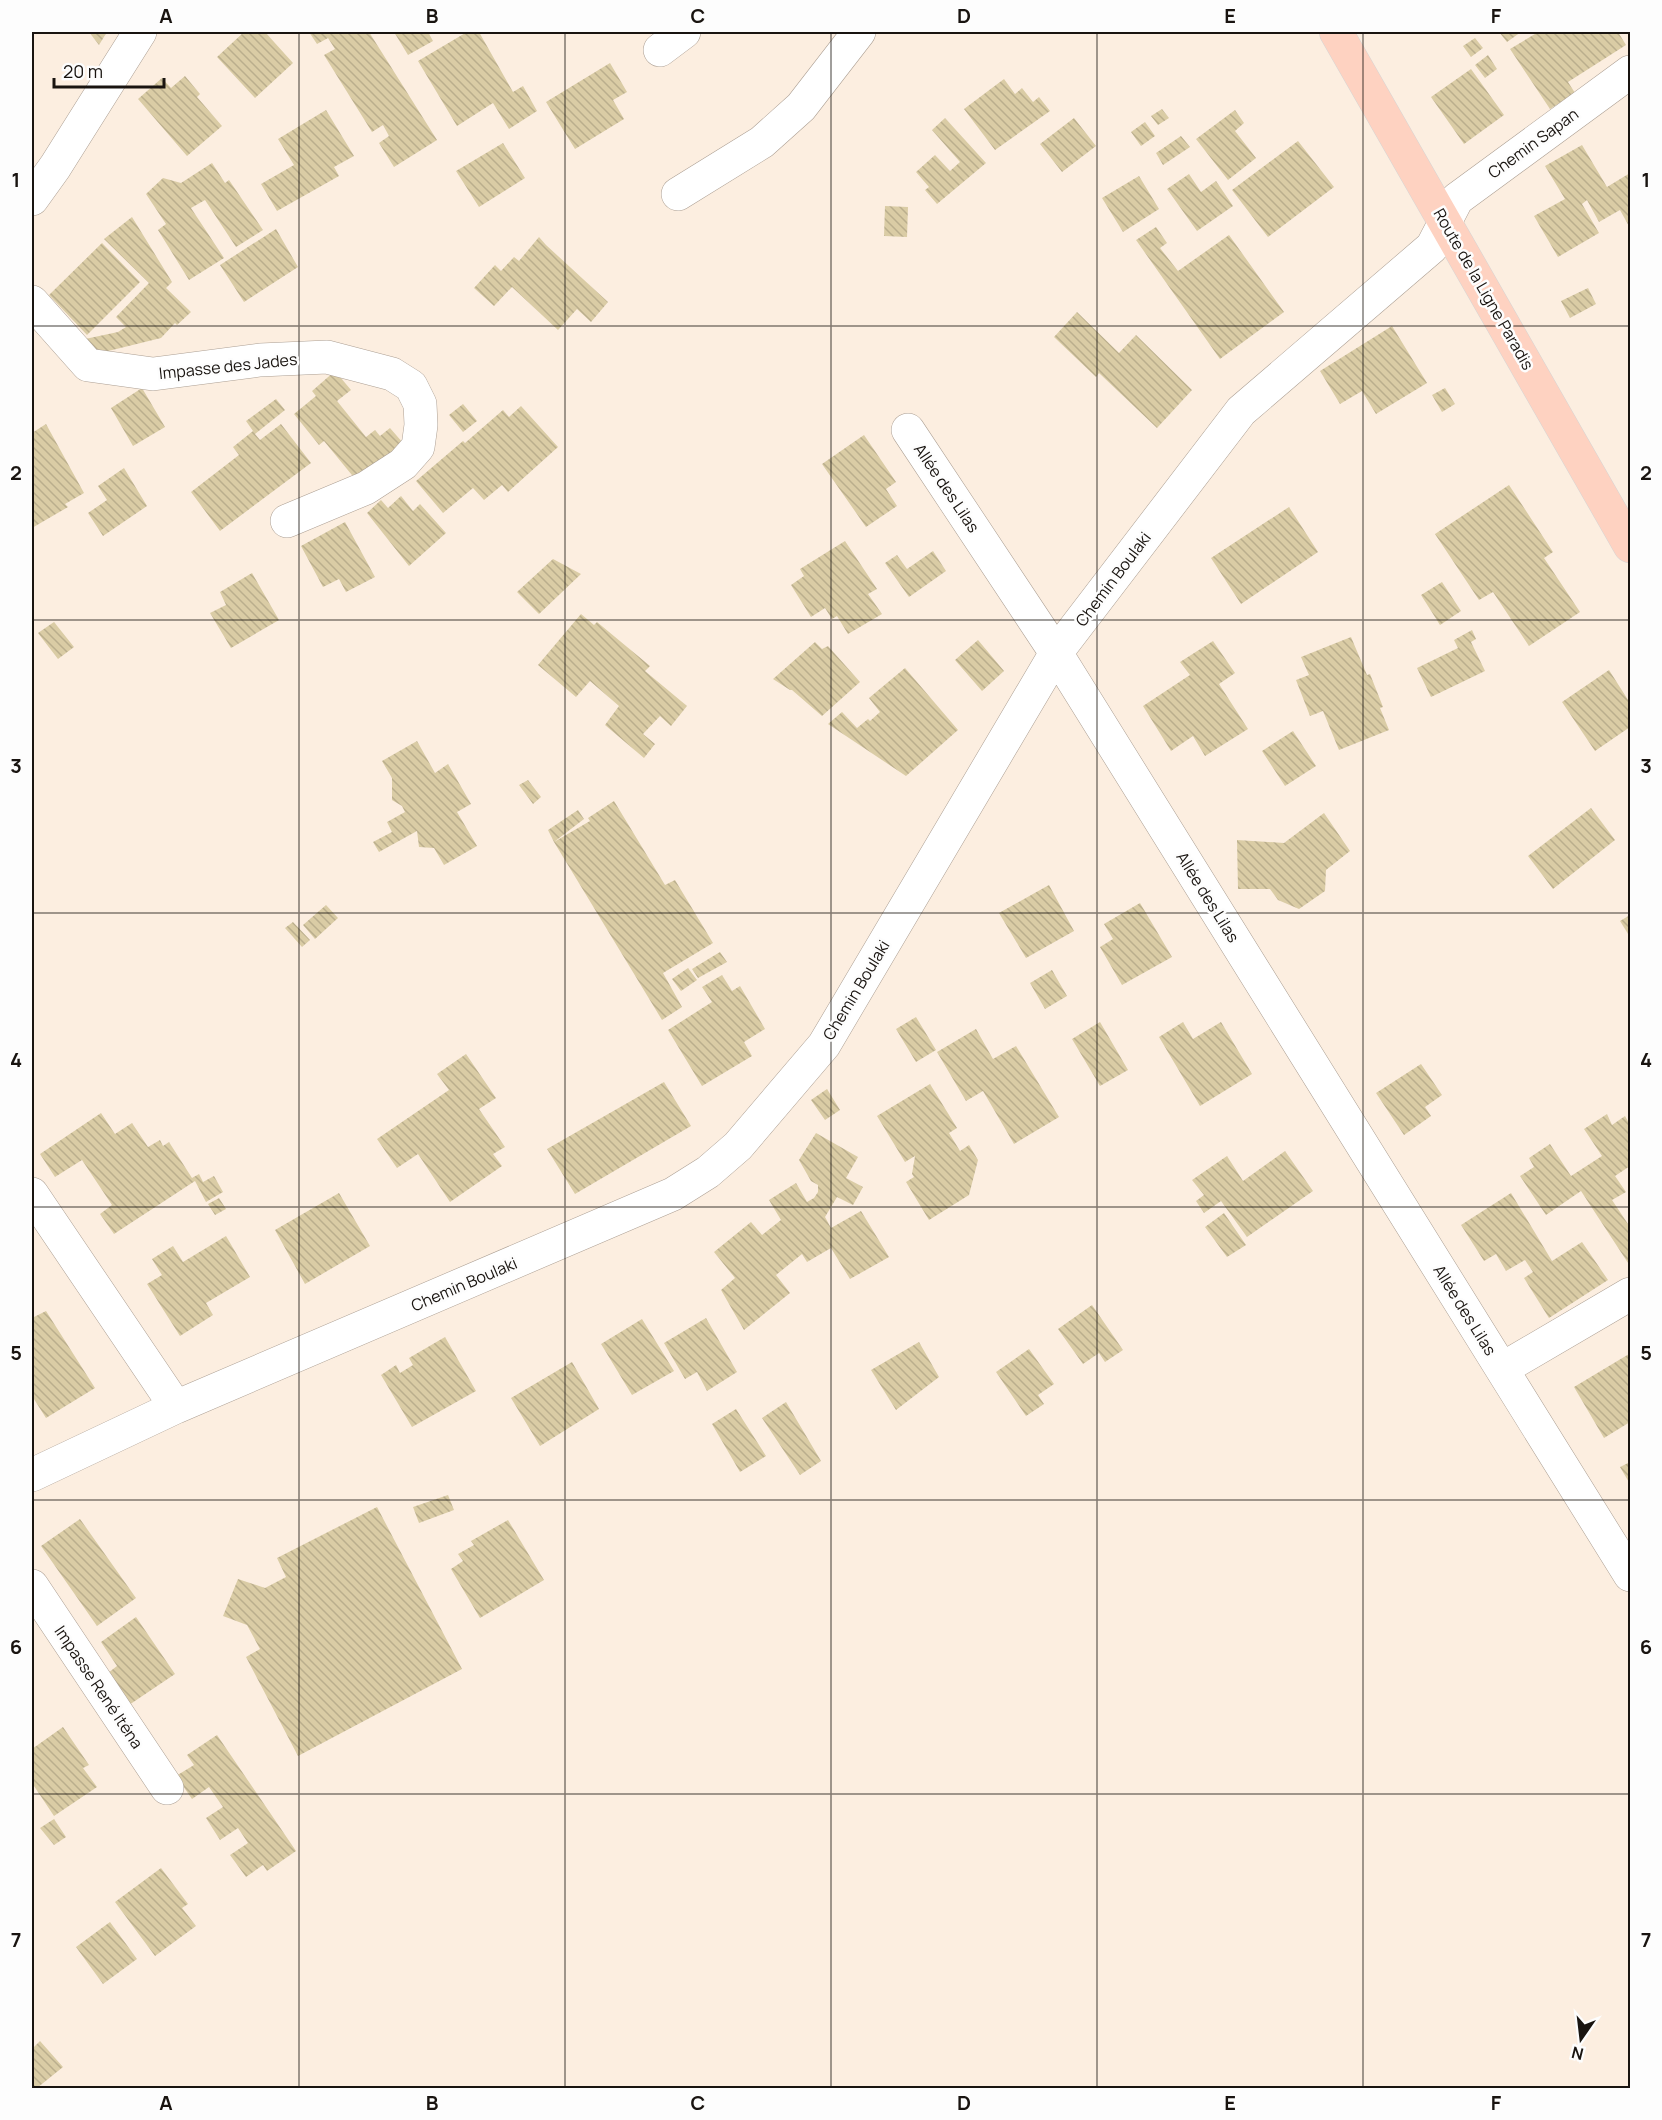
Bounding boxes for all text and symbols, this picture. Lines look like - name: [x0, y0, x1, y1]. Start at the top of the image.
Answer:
- text: A: [159, 2, 173, 29]
- text: B: [426, 2, 439, 29]
- text: C: [691, 2, 705, 29]
- text: D: [957, 2, 971, 29]
- text: E: [1224, 2, 1236, 29]
- text: F: [1491, 2, 1502, 29]
- scale bar: [54, 51, 164, 89]
- text: 20 m: [63, 59, 103, 83]
- street label: Chemin Sapan: [1483, 103, 1583, 183]
- text: 1: [12, 166, 20, 193]
- text: 1: [1642, 166, 1650, 193]
- street label: Route de la Ligne Paradis: [1429, 204, 1539, 374]
- street label: Impasse des Jades: [158, 348, 298, 384]
- street label: Allée des Lilas: [909, 439, 985, 537]
- text: 2: [10, 459, 22, 486]
- text: 2: [1640, 459, 1652, 486]
- street label: Chemin Boulaki: [1070, 527, 1156, 631]
- text: 3: [10, 752, 22, 779]
- text: 3: [1640, 752, 1652, 779]
- street label: Allée des Lilas: [1171, 848, 1245, 946]
- street label: Chemin Boulaki: [817, 936, 895, 1044]
- text: 4: [10, 1046, 22, 1073]
- text: 4: [1640, 1046, 1652, 1073]
- street label: Chemin Boulaki: [408, 1252, 520, 1316]
- street label: Allée des Lilas: [1428, 1261, 1502, 1359]
- text: 5: [10, 1339, 22, 1366]
- text: 5: [1640, 1339, 1652, 1366]
- street label: Impasse René Iténa: [50, 1621, 148, 1753]
- text: 6: [10, 1633, 22, 1660]
- text: 6: [1640, 1633, 1652, 1660]
- text: 7: [11, 1926, 21, 1953]
- text: 7: [1641, 1926, 1651, 1953]
- north arrow: [1551, 2009, 1611, 2069]
- text: N: [1569, 2041, 1586, 2066]
- text: A: [159, 2089, 173, 2116]
- text: B: [426, 2089, 439, 2116]
- text: C: [691, 2089, 705, 2116]
- text: D: [957, 2089, 971, 2116]
- text: E: [1224, 2089, 1236, 2116]
- text: F: [1491, 2089, 1502, 2116]

